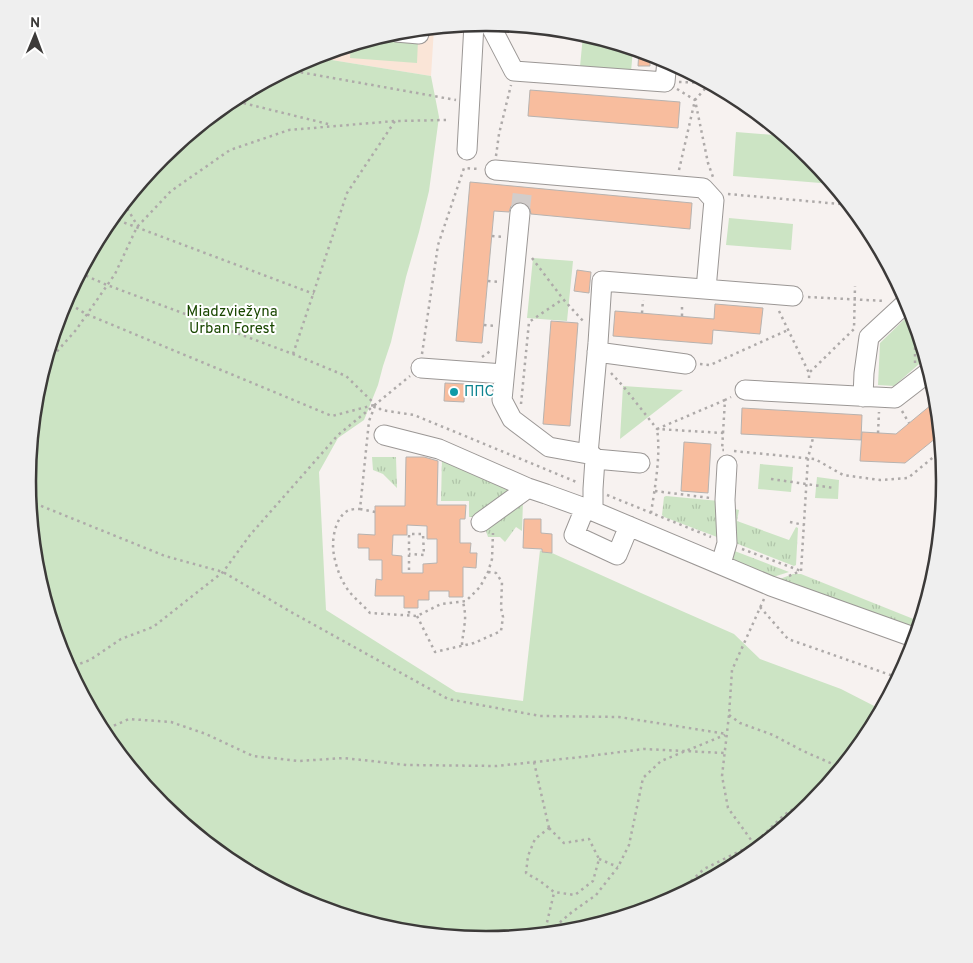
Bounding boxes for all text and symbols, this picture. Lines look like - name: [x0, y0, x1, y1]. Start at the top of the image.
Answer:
- north arrow: [10, 10, 60, 60]
- text: N: [30, 15, 40, 32]
- park label: Miadzviežyna Urban Forest: [186, 303, 278, 339]
- place label: ППС: [464, 383, 494, 402]
- marker: ППС: [448, 386, 460, 398]

